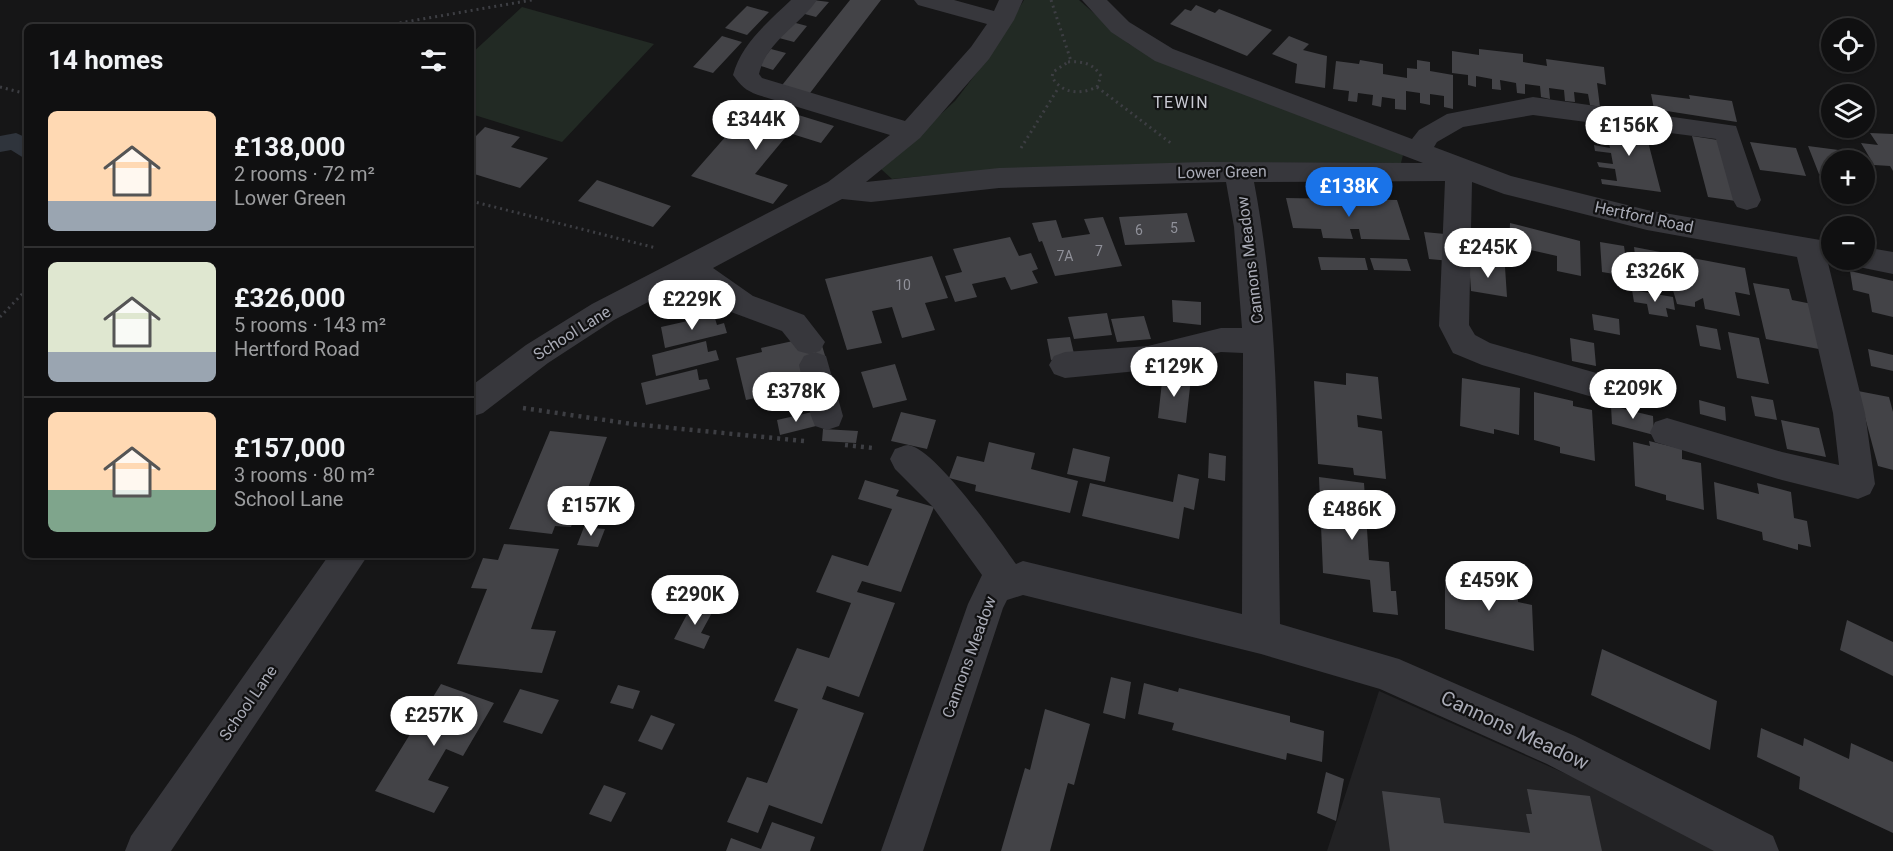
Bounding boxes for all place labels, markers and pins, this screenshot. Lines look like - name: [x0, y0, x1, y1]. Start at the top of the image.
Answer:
- pin: £344K: [714, 100, 798, 151]
- pin: £156K: [1587, 106, 1671, 157]
- pin: £138K: [1307, 167, 1391, 218]
- pin: £245K: [1446, 228, 1530, 279]
- pin: £326K: [1613, 252, 1697, 303]
- pin: £229K: [650, 280, 734, 331]
- pin: £129K: [1132, 347, 1216, 398]
- pin: £209K: [1591, 369, 1675, 420]
- pin: £378K: [754, 372, 838, 423]
- pin: £157K: [549, 486, 633, 537]
- pin: £486K: [1310, 490, 1394, 541]
- pin: £459K: [1447, 561, 1531, 612]
- pin: £290K: [653, 575, 737, 626]
- pin: £257K: [392, 696, 476, 747]

